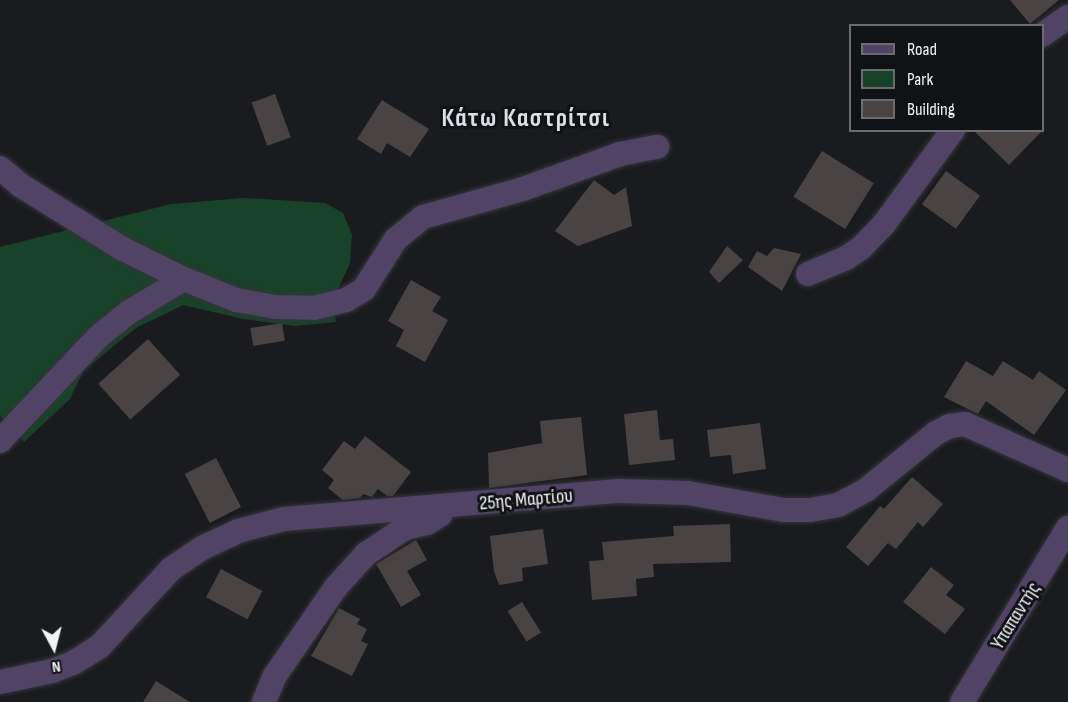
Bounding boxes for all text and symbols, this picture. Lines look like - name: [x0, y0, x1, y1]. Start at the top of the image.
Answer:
- legend: [849, 24, 1044, 132]
- text: Road: [907, 39, 937, 60]
- text: Park: [907, 69, 933, 90]
- text: Building: [907, 99, 955, 120]
- district label: Κάτω Καστρίτσι: [441, 103, 611, 135]
- street label: 25ης Μαρτίου: [478, 484, 574, 516]
- street label: Υπαπαντής: [986, 578, 1046, 654]
- north arrow: [24, 618, 84, 678]
- text: N: [51, 656, 62, 676]

